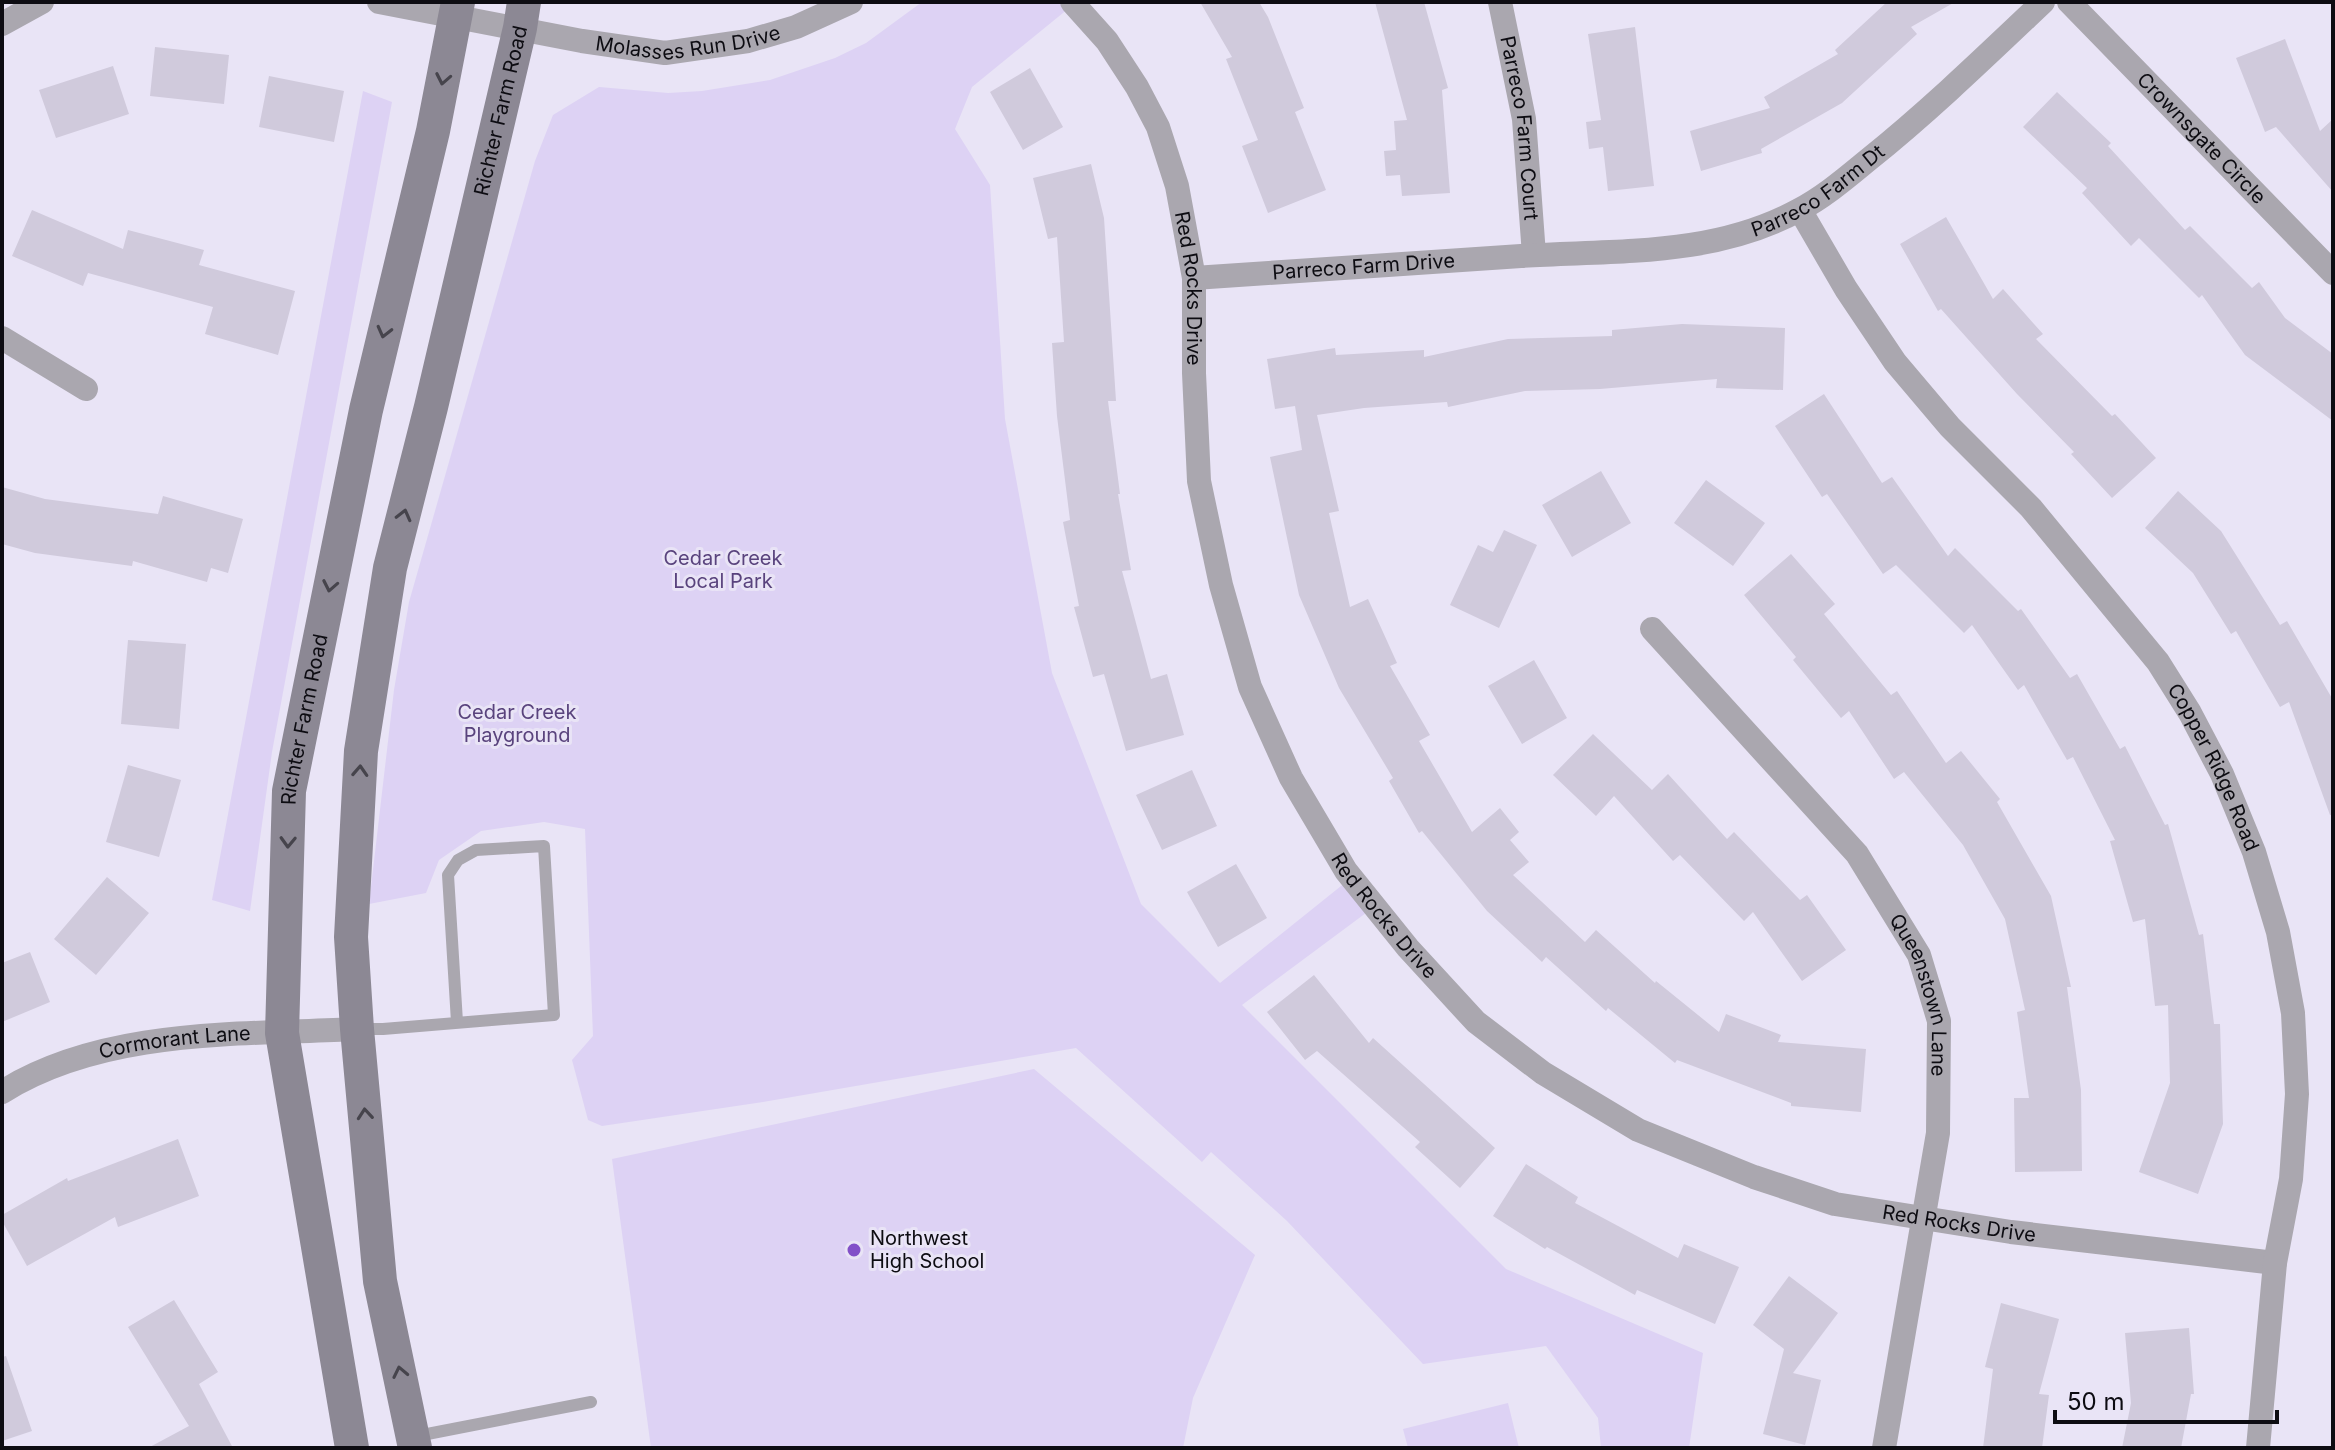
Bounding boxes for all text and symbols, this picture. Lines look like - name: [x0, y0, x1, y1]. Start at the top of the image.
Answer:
- street label: Molasses Run Drive: [594, 20, 783, 65]
- street label: Richter Farm Road: [469, 23, 532, 198]
- street label: Parreco Farm Court: [1495, 34, 1543, 222]
- street label: Crownsgate Circle: [2132, 67, 2271, 209]
- one-way arrow: [435, 71, 452, 85]
- street label: Parreco Farm Dt: [1748, 139, 1890, 242]
- street label: Red Rocks Drive: [1170, 209, 1206, 365]
- street label: Parreco Farm Drive: [1271, 248, 1456, 284]
- one-way arrow: [377, 324, 394, 338]
- one-way arrow: [394, 509, 411, 523]
- park label: Cedar Creek Local Park: [663, 546, 783, 593]
- one-way arrow: [323, 579, 340, 593]
- street label: Richter Farm Road: [277, 632, 332, 805]
- street label: Copper Ridge Road: [2162, 679, 2264, 855]
- park label: Cedar Creek Playground: [457, 700, 577, 747]
- one-way arrow: [351, 764, 368, 777]
- one-way arrow: [279, 836, 296, 849]
- street label: Red Rocks Drive: [1326, 849, 1442, 984]
- street label: Queenstown Lane: [1885, 909, 1952, 1077]
- street label: Cormorant Lane: [96, 1021, 251, 1064]
- one-way arrow: [356, 1107, 373, 1120]
- street label: Red Rocks Drive: [1881, 1200, 2037, 1247]
- place label: Northwest High School: [870, 1226, 984, 1273]
- marker: Northwest High School: [845, 1241, 863, 1259]
- one-way arrow: [392, 1365, 409, 1379]
- scale bar: [2055, 1374, 2277, 1424]
- text: 50 m: [2067, 1387, 2125, 1416]

